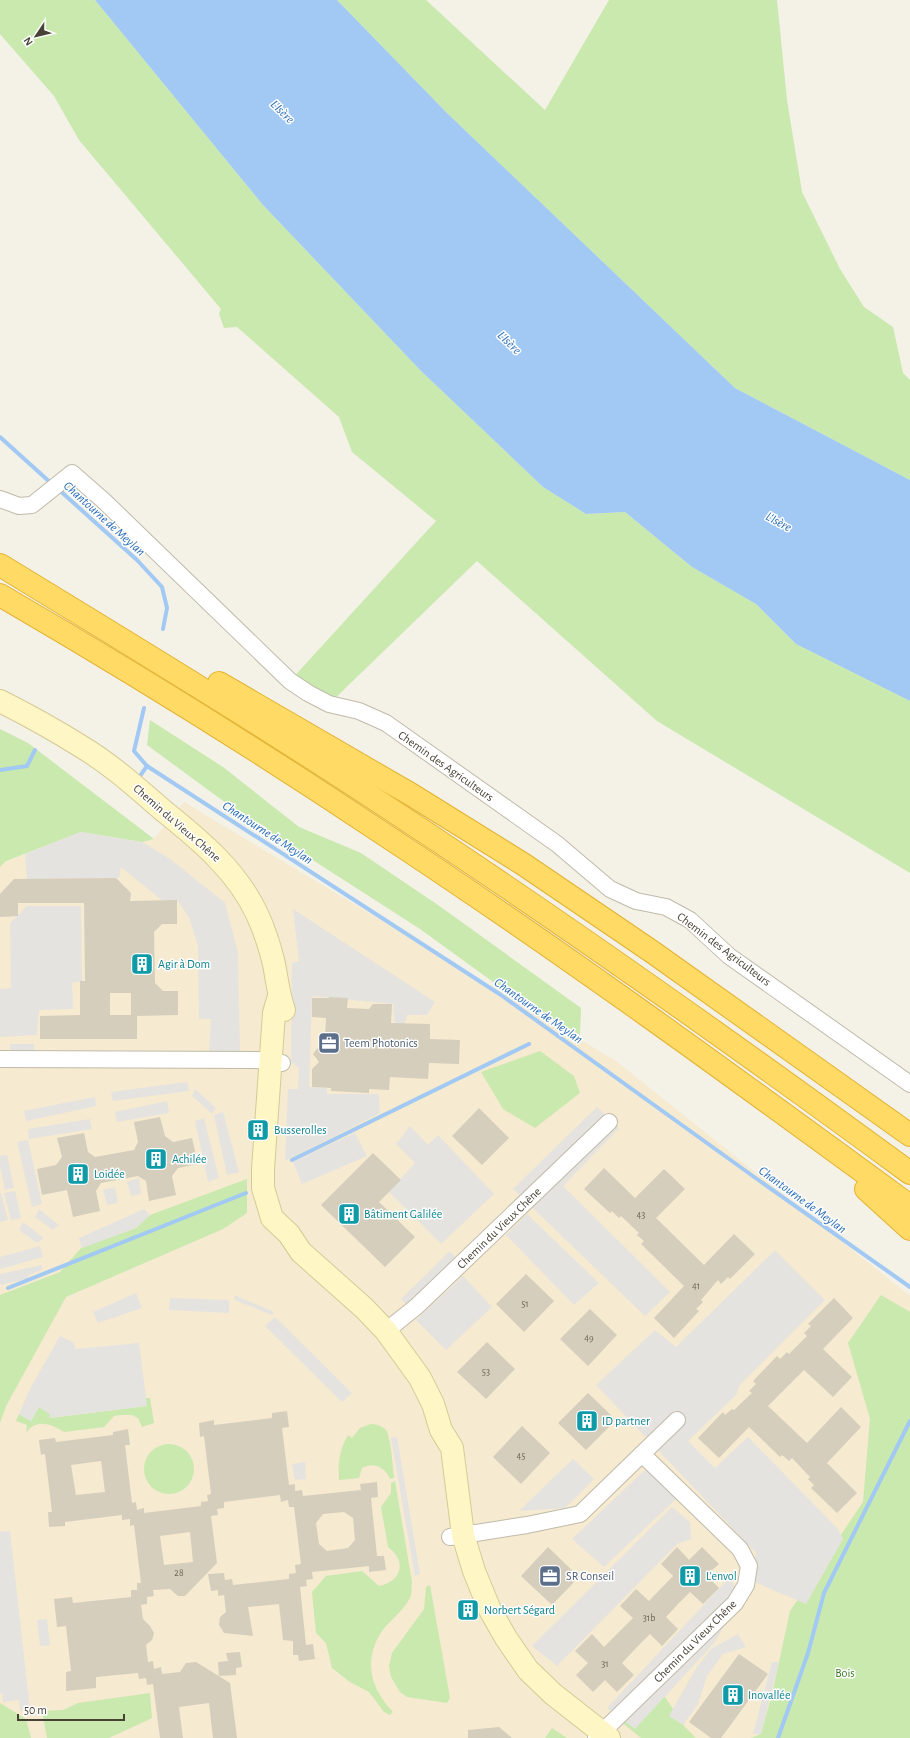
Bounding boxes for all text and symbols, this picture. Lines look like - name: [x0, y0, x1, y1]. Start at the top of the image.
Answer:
- north arrow: [16, 16, 56, 56]
- text: N: [22, 35, 35, 48]
- water label: L'Isère: [268, 98, 296, 126]
- water label: L'Isère: [495, 329, 523, 357]
- water label: Chantourne de Meylan: [61, 479, 147, 559]
- water label: L'Isère: [763, 510, 793, 535]
- street label: Chemin des Agriculteurs: [396, 728, 496, 804]
- street label: Chemin du Vieux Chêne: [131, 782, 223, 864]
- water label: Chantourne de Meylan: [220, 799, 315, 867]
- street label: Chemin des Agriculteurs: [675, 910, 773, 988]
- building icon: Agir à Dom: [129, 951, 155, 977]
- place label: Agir à Dom: [158, 958, 210, 970]
- water label: Chantourne de Meylan: [492, 976, 585, 1047]
- office icon: Teem Photonics: [316, 1030, 342, 1056]
- place label: Teem Photonics: [344, 1037, 418, 1049]
- building icon: Busserolles: [245, 1117, 271, 1143]
- place label: Busserolles: [274, 1124, 327, 1136]
- building icon: Achilée: [143, 1146, 169, 1172]
- place label: Achilée: [172, 1153, 207, 1165]
- building icon: Loidée: [65, 1161, 91, 1187]
- water label: Chantourne de Meylan: [756, 1164, 848, 1236]
- place label: Loidée: [94, 1168, 125, 1180]
- street label: Chemin du Vieux Chêne: [455, 1185, 543, 1271]
- building icon: Bâtiment Galilée: [336, 1201, 362, 1227]
- place label: Bâtiment Galilée: [364, 1208, 442, 1220]
- house number: 43: [637, 1210, 645, 1220]
- house number: 41: [692, 1281, 700, 1291]
- house number: 51: [521, 1299, 529, 1309]
- house number: 49: [584, 1333, 594, 1343]
- house number: 53: [482, 1367, 490, 1377]
- building icon: ID partner: [574, 1408, 600, 1434]
- place label: ID partner: [602, 1415, 650, 1427]
- house number: 45: [517, 1451, 526, 1461]
- office icon: SR Conseil: [537, 1563, 563, 1589]
- building icon: L'envol: [677, 1563, 703, 1589]
- house number: 28: [174, 1568, 184, 1578]
- place label: SR Conseil: [566, 1570, 614, 1582]
- place label: L'envol: [706, 1570, 737, 1582]
- building icon: Norbert Ségard: [455, 1597, 481, 1623]
- street label: Chemin du Vieux Chêne: [651, 1597, 739, 1685]
- place label: Norbert Ségard: [484, 1604, 555, 1616]
- house number: 31b: [643, 1613, 655, 1623]
- house number: 31: [601, 1659, 609, 1669]
- park label: Bois: [835, 1667, 855, 1679]
- building icon: Inovallée: [720, 1682, 746, 1708]
- place label: Inovallée: [748, 1689, 790, 1701]
- scale bar: [18, 1696, 124, 1722]
- text: 50 m: [24, 1704, 47, 1716]

